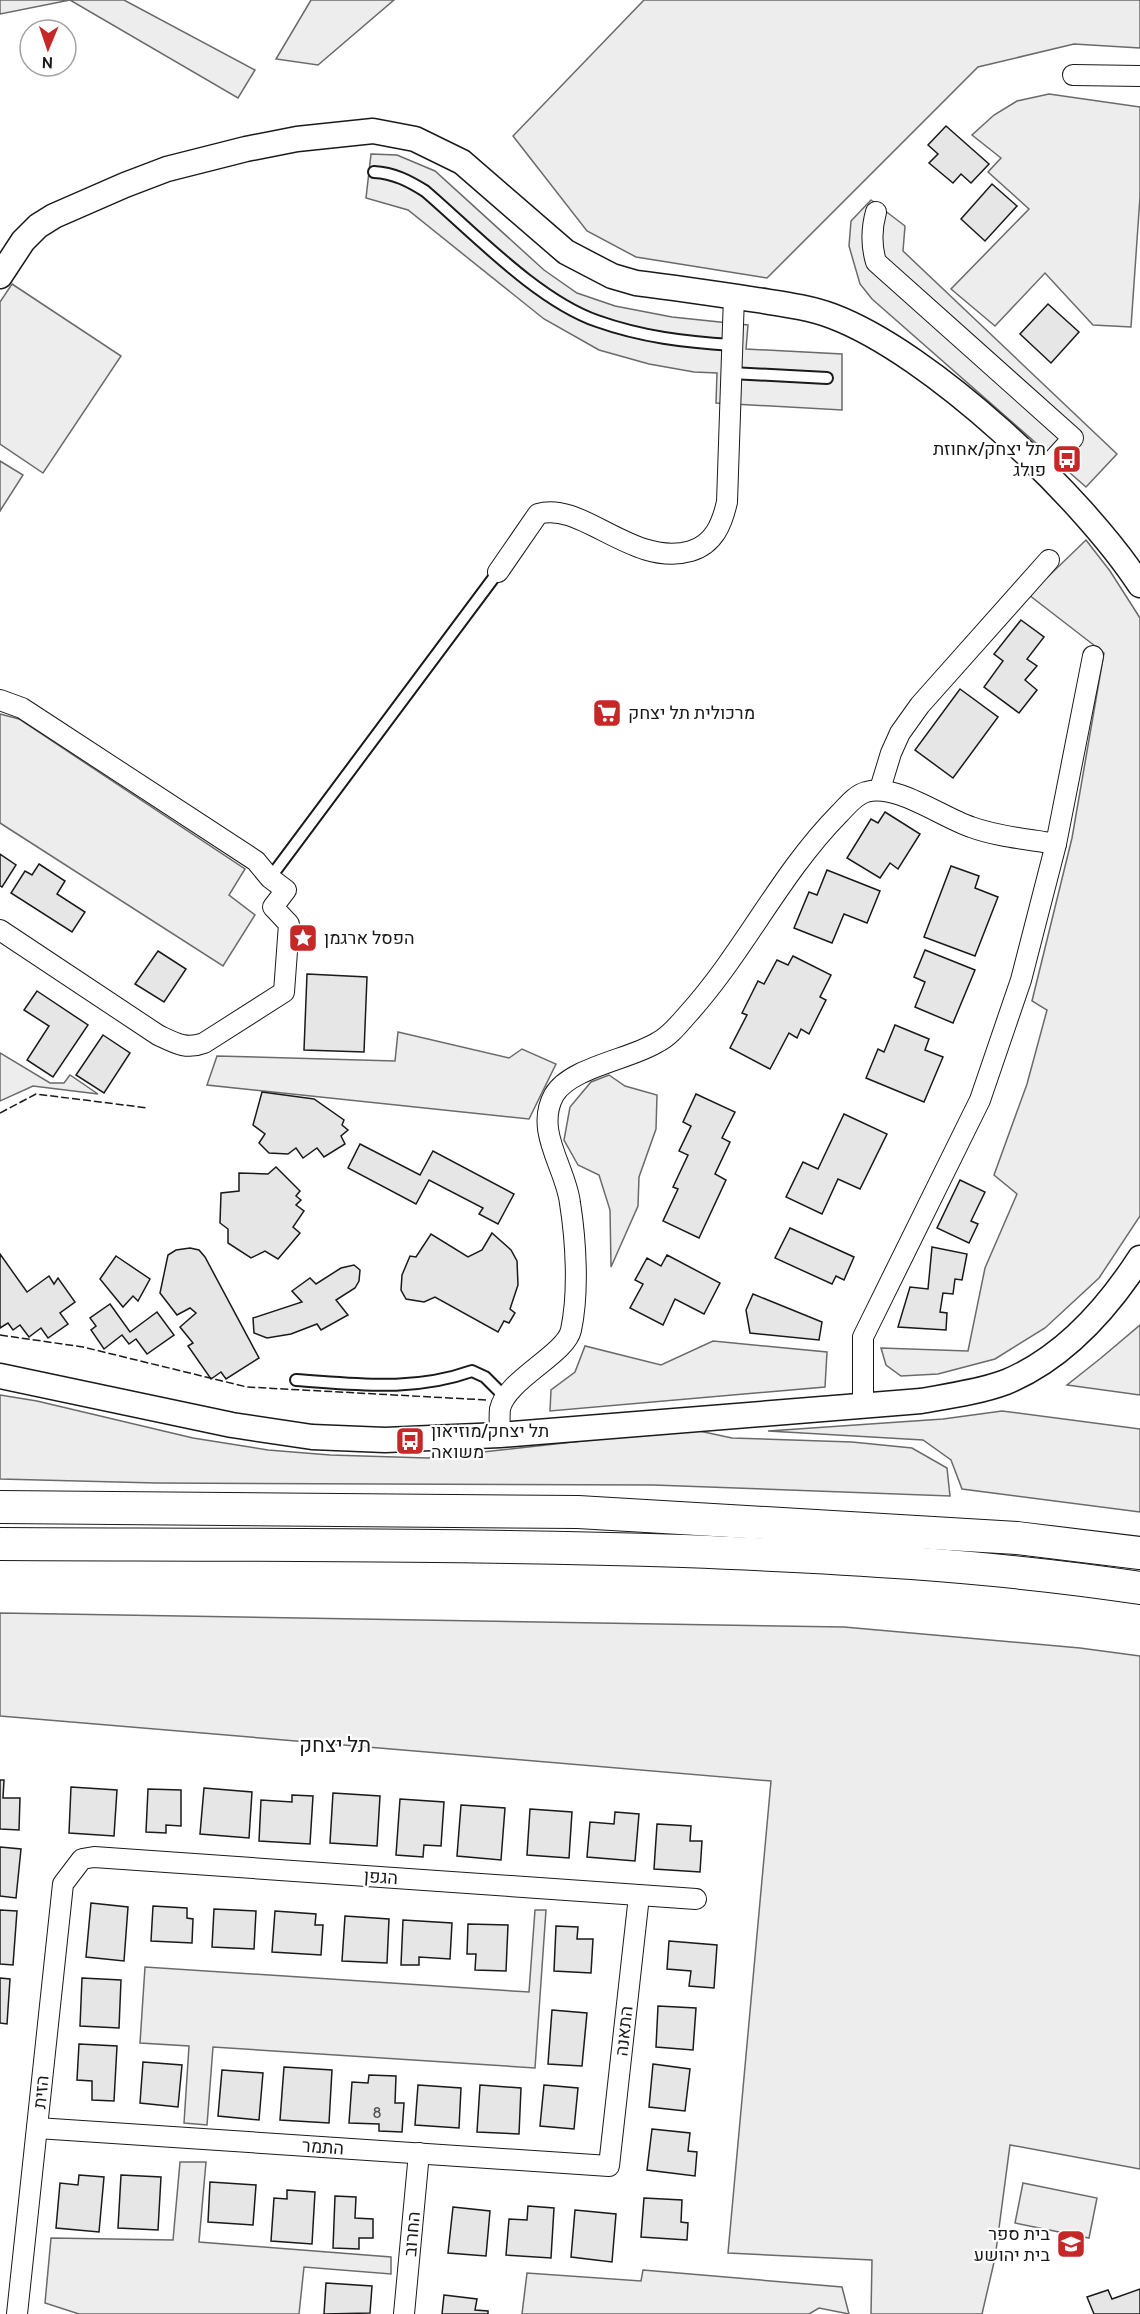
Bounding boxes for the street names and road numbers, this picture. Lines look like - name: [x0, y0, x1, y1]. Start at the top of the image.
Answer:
- street label: הגפן: [363, 1865, 399, 1889]
- street label: התאנה: [610, 2005, 638, 2057]
- street label: הזית: [28, 2074, 54, 2110]
- street label: התמר: [301, 2135, 345, 2159]
- street label: החרוב: [399, 2211, 425, 2257]

